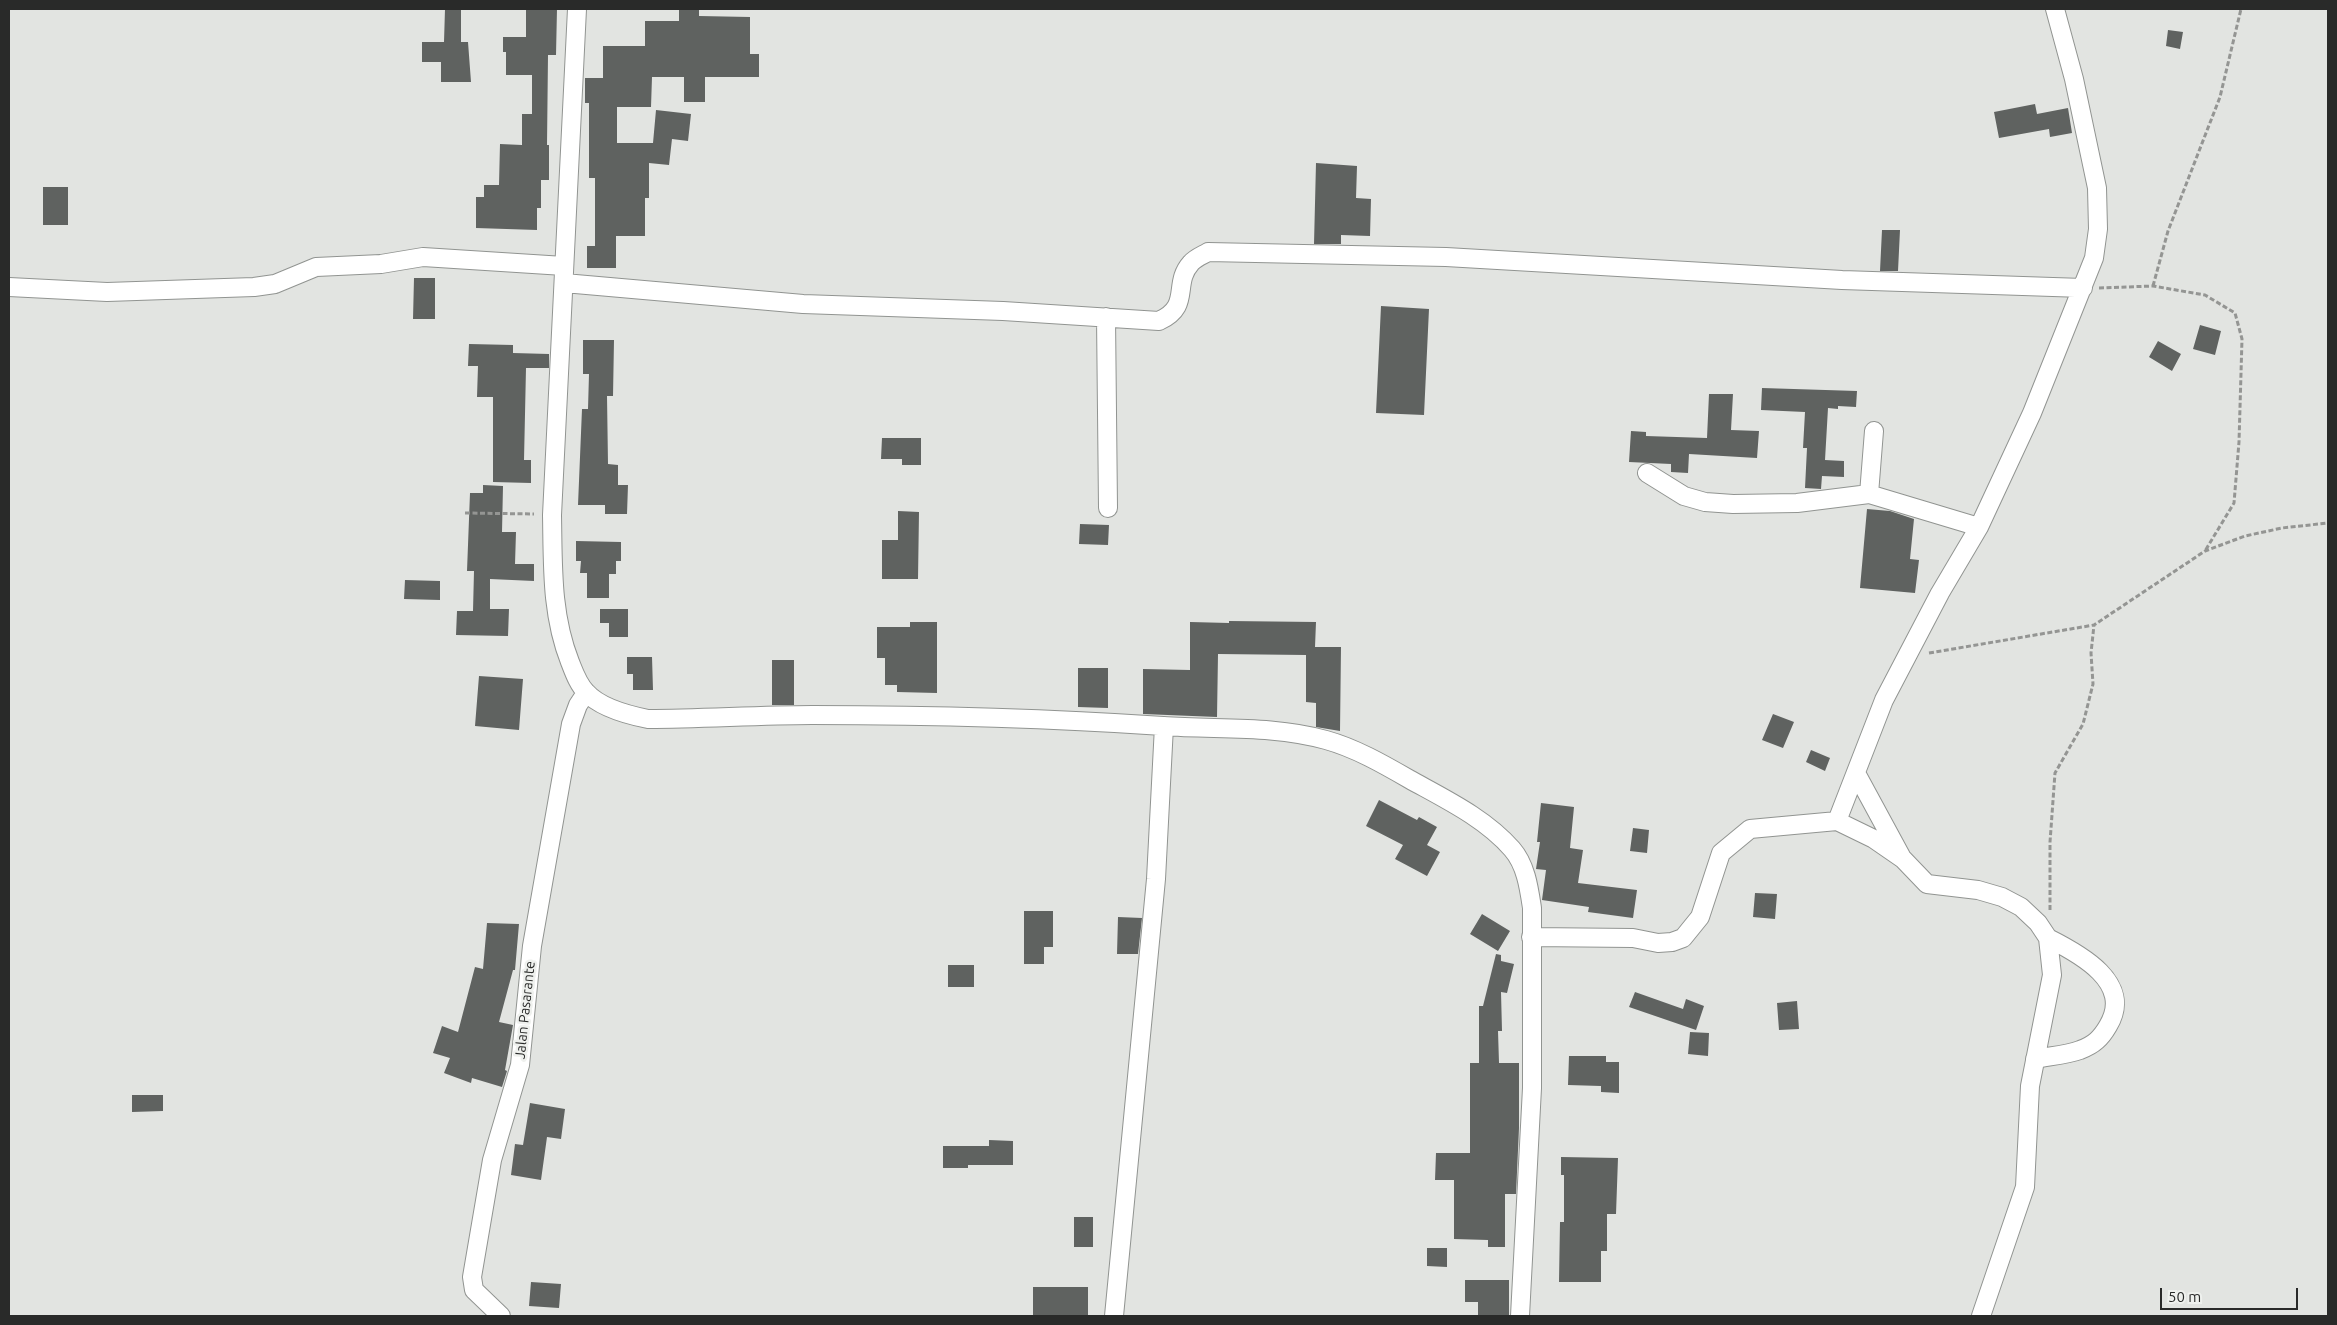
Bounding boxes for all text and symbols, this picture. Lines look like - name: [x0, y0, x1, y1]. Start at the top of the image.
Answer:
- street label: Jalan Pasarante: [511, 960, 539, 1060]
- scale bar: [2162, 1278, 2300, 1310]
- text: 50 m: [2168, 1288, 2201, 1305]

